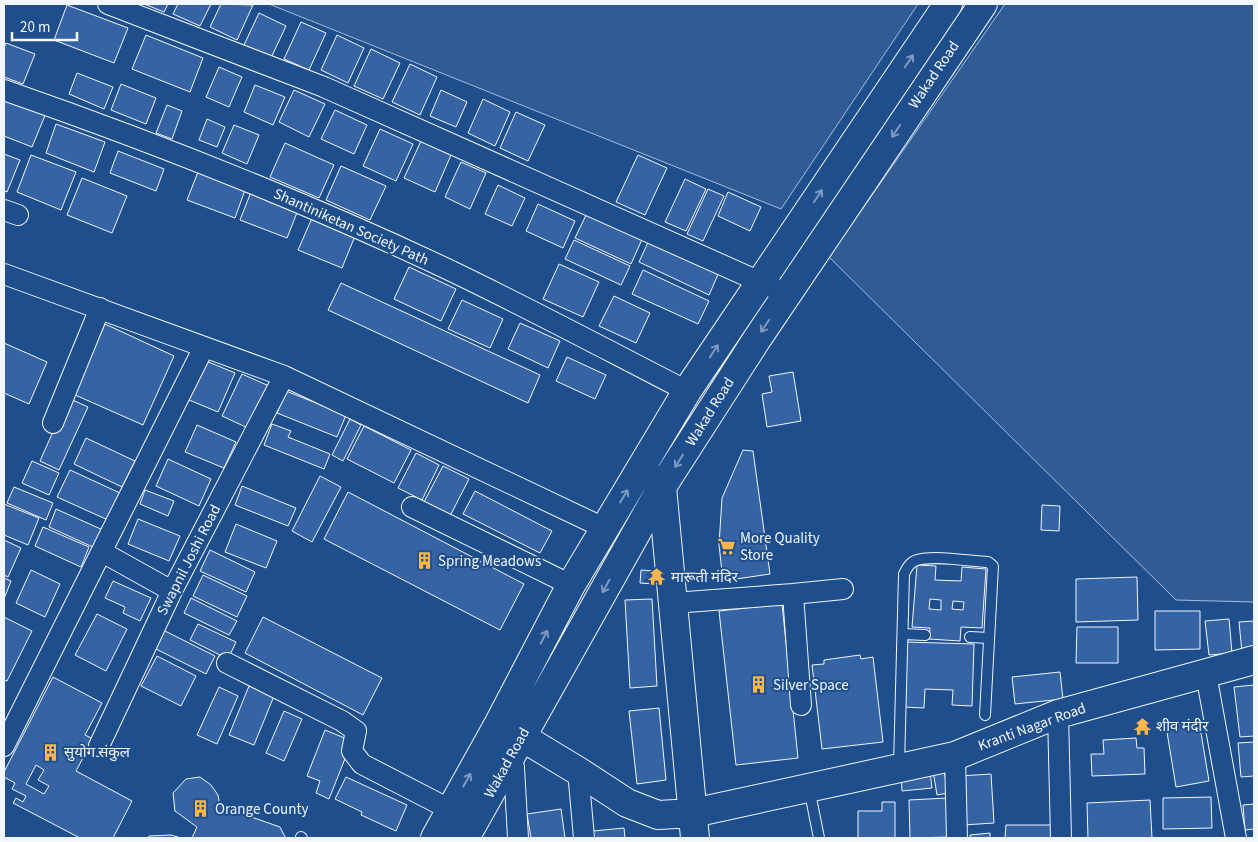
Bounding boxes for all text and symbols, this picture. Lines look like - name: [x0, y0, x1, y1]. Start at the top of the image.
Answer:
- scale bar: [12, 10, 78, 42]
- text: 20 m: [20, 17, 50, 38]
- street label: Wakad Road: [904, 37, 964, 113]
- one-way arrow: [904, 54, 914, 68]
- one-way arrow: [891, 124, 902, 138]
- street label: Shantiniketan Society Path: [270, 183, 432, 271]
- one-way arrow: [813, 189, 823, 203]
- one-way arrow: [760, 319, 770, 333]
- one-way arrow: [709, 344, 719, 358]
- street label: Wakad Road: [681, 374, 739, 450]
- one-way arrow: [673, 454, 684, 468]
- one-way arrow: [620, 489, 630, 503]
- street label: Swapnil Joshi Road: [152, 501, 226, 619]
- place label: More Quality Store: [740, 528, 820, 566]
- supermarket icon: More Quality Store: [716, 537, 736, 557]
- building icon: Spring Meadows: [414, 551, 434, 571]
- place label: Spring Meadows: [438, 551, 541, 572]
- temple icon: मारूती मंदिर: [647, 567, 667, 587]
- place label: मारूती मंदिर: [671, 567, 739, 588]
- one-way arrow: [601, 578, 611, 593]
- one-way arrow: [540, 630, 549, 645]
- building icon: Silver Space: [749, 675, 769, 695]
- place label: Silver Space: [773, 675, 849, 696]
- street label: Kranti Nagar Road: [975, 698, 1089, 756]
- temple icon: शीव मंदीर: [1132, 716, 1152, 736]
- place label: शीव मंदीर: [1156, 716, 1209, 737]
- street label: Wakad Road: [479, 724, 535, 802]
- building icon: सुयोग संकुल: [40, 742, 60, 762]
- place label: सुयोग संकुल: [64, 742, 131, 763]
- one-way arrow: [463, 774, 473, 788]
- building icon: Orange County: [191, 799, 211, 819]
- place label: Orange County: [215, 799, 309, 820]

